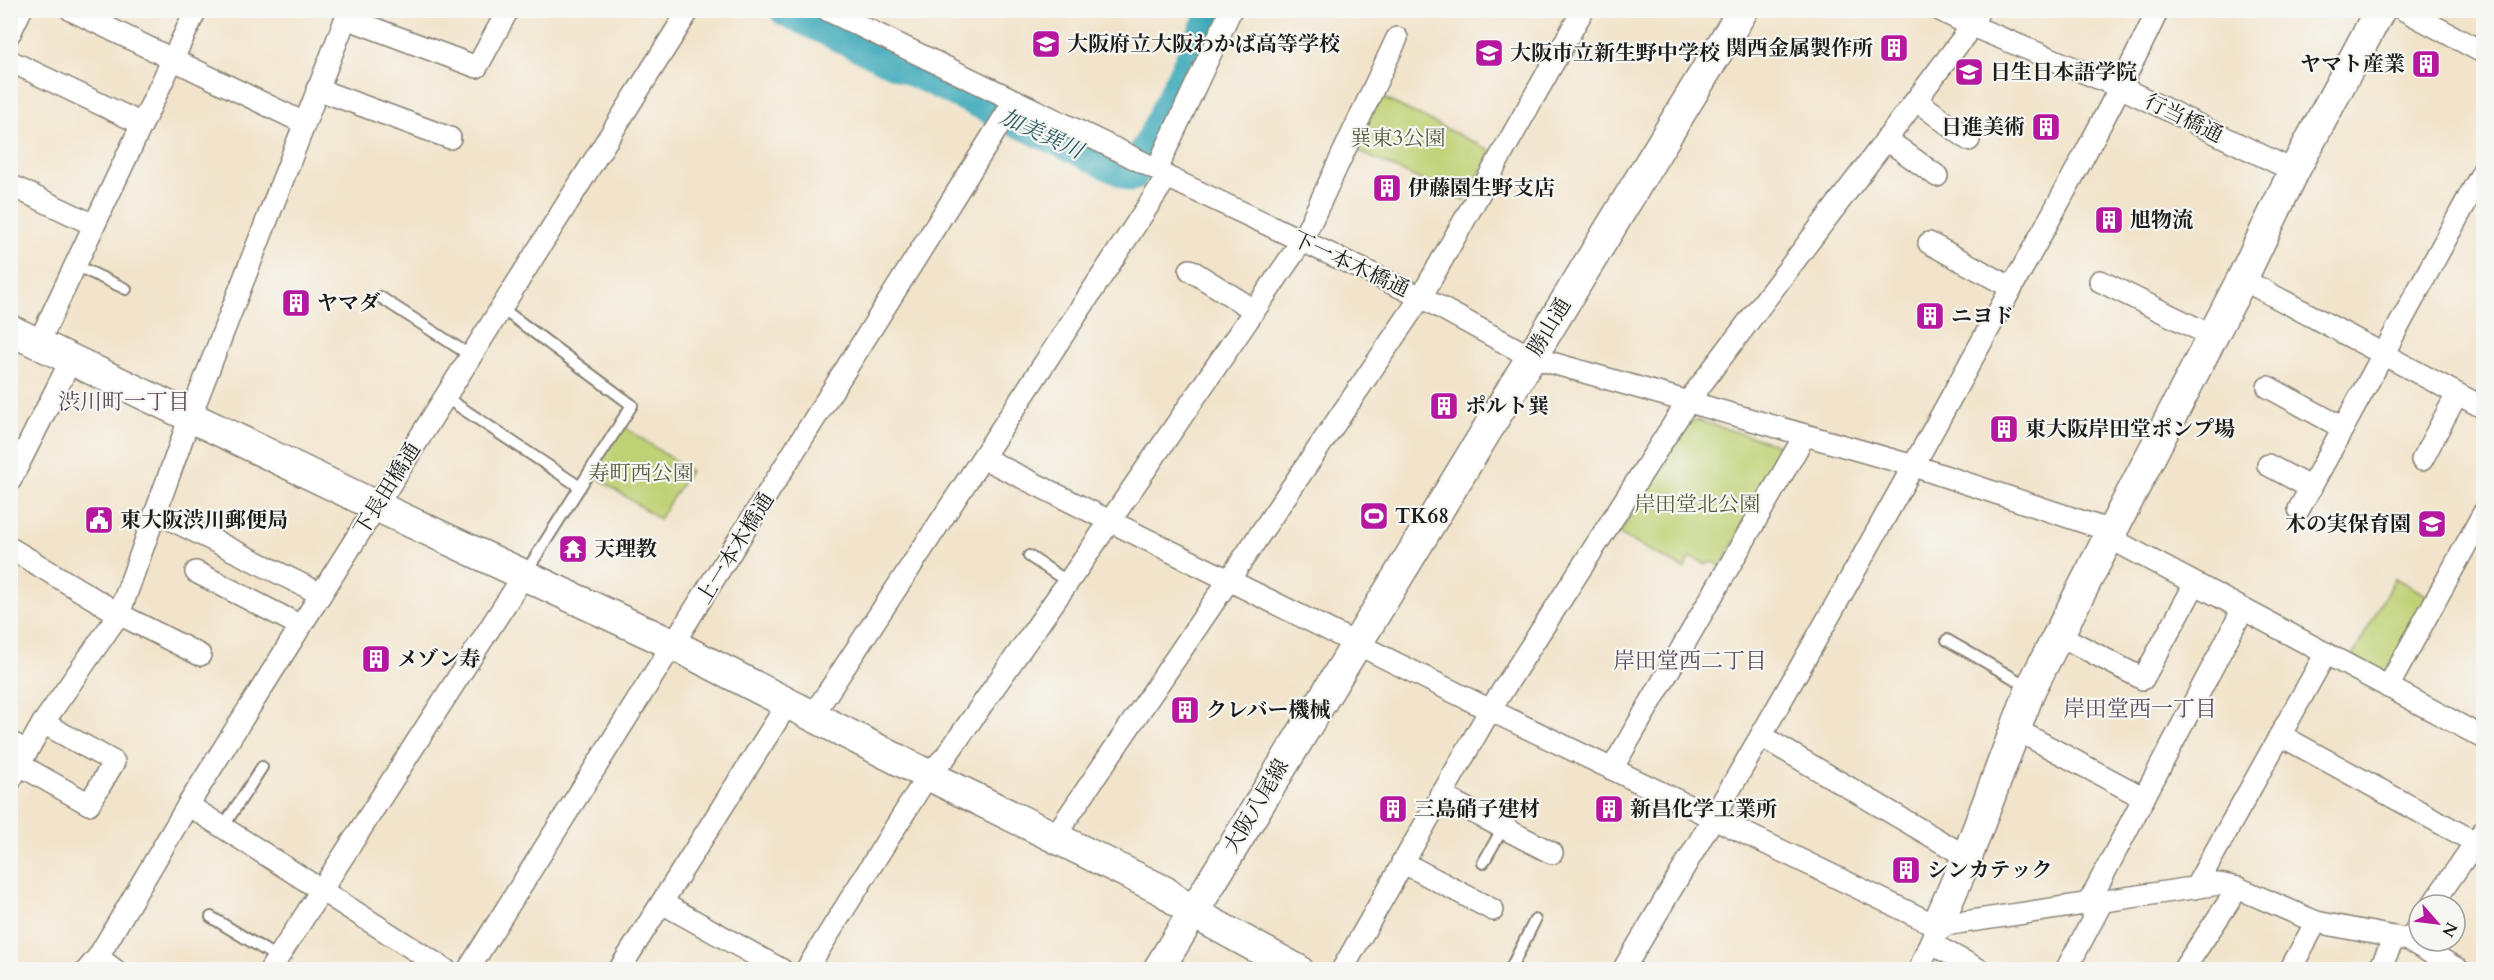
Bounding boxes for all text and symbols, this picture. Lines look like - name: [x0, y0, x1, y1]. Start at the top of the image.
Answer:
- school or university icon: 大阪府立大阪わかば高等学校: [1030, 28, 1062, 60]
- place label: 大阪府立大阪わかば高等学校: [1067, 30, 1340, 59]
- building icon: 関西金属製作所: [1878, 32, 1910, 64]
- place label: 関西金属製作所: [1726, 34, 1873, 63]
- school or university icon: 大阪市立新生野中学校: [1473, 37, 1505, 69]
- place label: 大阪市立新生野中学校: [1510, 39, 1720, 68]
- building icon: ヤマト産業: [2410, 48, 2442, 80]
- place label: ヤマト産業: [2300, 50, 2405, 79]
- school or university icon: 日生日本語学院: [1953, 56, 1985, 88]
- place label: 日生日本語学院: [1990, 58, 2137, 87]
- street label: 行当橋通: [2140, 87, 2228, 150]
- water label: 加美巽川: [995, 102, 1090, 167]
- building icon: 日進美術: [2030, 111, 2062, 143]
- place label: 日進美術: [1941, 113, 2025, 142]
- park label: 巽東3公園: [1351, 124, 1445, 153]
- building icon: 伊藤園生野支店: [1371, 172, 1403, 204]
- place label: 伊藤園生野支店: [1408, 174, 1555, 203]
- building icon: 旭物流: [2093, 204, 2125, 236]
- place label: 旭物流: [2130, 206, 2193, 235]
- street label: 下一本木橋通: [1288, 225, 1414, 304]
- building icon: ヤマダ: [280, 287, 312, 319]
- place label: ヤマダ: [317, 289, 380, 318]
- street label: 勝山通: [1521, 293, 1578, 362]
- building icon: ニヨド: [1914, 300, 1946, 332]
- place label: ニヨド: [1951, 302, 2014, 331]
- district label: 渋川町一丁目: [58, 387, 190, 417]
- building icon: ポルト巽: [1428, 390, 1460, 422]
- place label: ポルト巽: [1465, 392, 1549, 421]
- building icon: 東大阪岸田堂ポンプ場: [1988, 413, 2020, 445]
- place label: 東大阪岸田堂ポンプ場: [2025, 415, 2235, 444]
- street label: 下長田橋通: [347, 437, 428, 541]
- park label: 寿町西公園: [589, 459, 694, 488]
- street label: 上一本木橋通: [690, 487, 781, 609]
- park label: 岸田堂北公園: [1634, 490, 1760, 519]
- sports icon: TK68: [1358, 500, 1390, 532]
- place label: TK68: [1395, 502, 1449, 531]
- public building icon: 東大阪渋川郵便局: [83, 504, 115, 536]
- place label: 東大阪渋川郵便局: [120, 506, 288, 535]
- school or university icon: 木の実保育園: [2416, 508, 2448, 540]
- place label: 木の実保育園: [2285, 510, 2411, 539]
- temple icon: 天理教: [557, 533, 589, 565]
- place label: 天理教: [594, 535, 657, 564]
- building icon: メゾン寿: [360, 643, 392, 675]
- place label: メゾン寿: [397, 645, 480, 674]
- district label: 岸田堂西二丁目: [1613, 646, 1767, 676]
- building icon: クレバー機械: [1169, 694, 1201, 726]
- district label: 岸田堂西一丁目: [2063, 694, 2217, 724]
- place label: クレバー機械: [1206, 696, 1331, 725]
- street label: 大阪八尾線: [1217, 754, 1296, 859]
- building icon: 三島硝子建材: [1377, 793, 1409, 825]
- building icon: 新昌化学工業所: [1593, 793, 1625, 825]
- place label: 三島硝子建材: [1414, 795, 1540, 824]
- place label: 新昌化学工業所: [1630, 795, 1777, 824]
- building icon: シンカテック: [1890, 854, 1922, 886]
- place label: シンカテック: [1927, 856, 2052, 885]
- north arrow: [2407, 893, 2467, 953]
- text: N: [2436, 918, 2462, 941]

